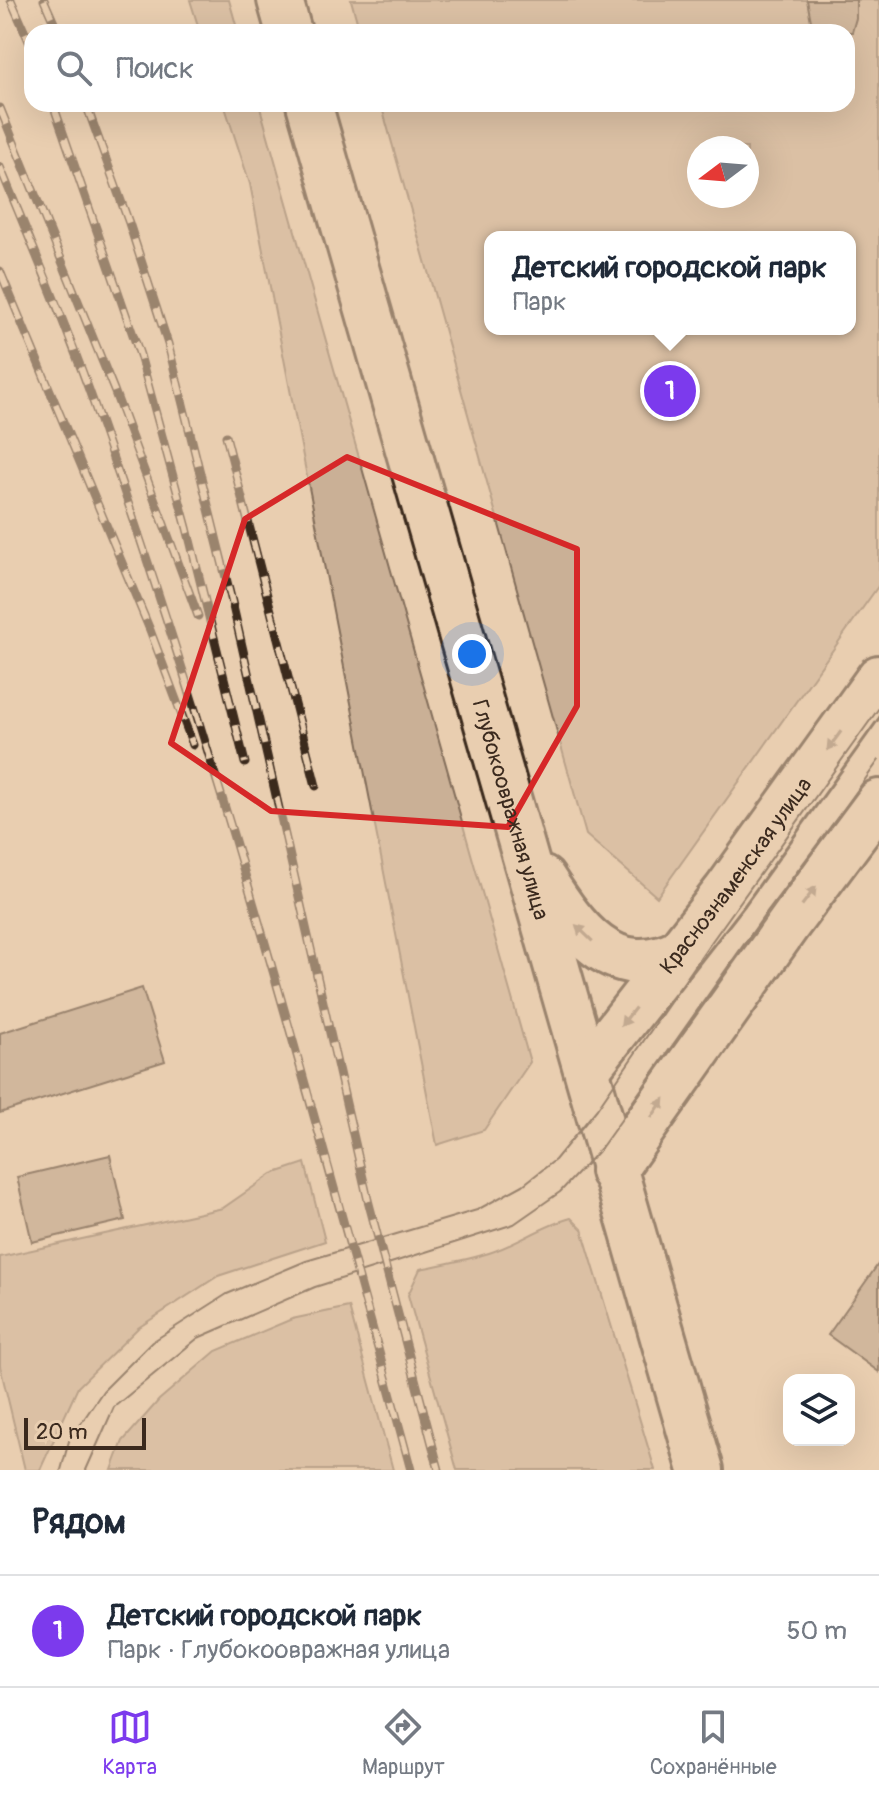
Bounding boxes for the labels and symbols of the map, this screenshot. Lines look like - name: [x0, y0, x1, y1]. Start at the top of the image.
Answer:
- north arrow: [687, 136, 759, 208]
- pin: 1: [644, 361, 696, 421]
- your location: [452, 634, 492, 674]
- street label: Глубокоовражная улица: [466, 696, 555, 923]
- one-way arrow: [826, 731, 842, 752]
- street label: Краснознаменская улица: [654, 772, 818, 980]
- one-way arrow: [801, 885, 817, 907]
- one-way arrow: [575, 924, 594, 943]
- one-way arrow: [620, 1007, 636, 1027]
- one-way arrow: [650, 1097, 665, 1118]
- scale bar: [24, 1414, 146, 1450]

